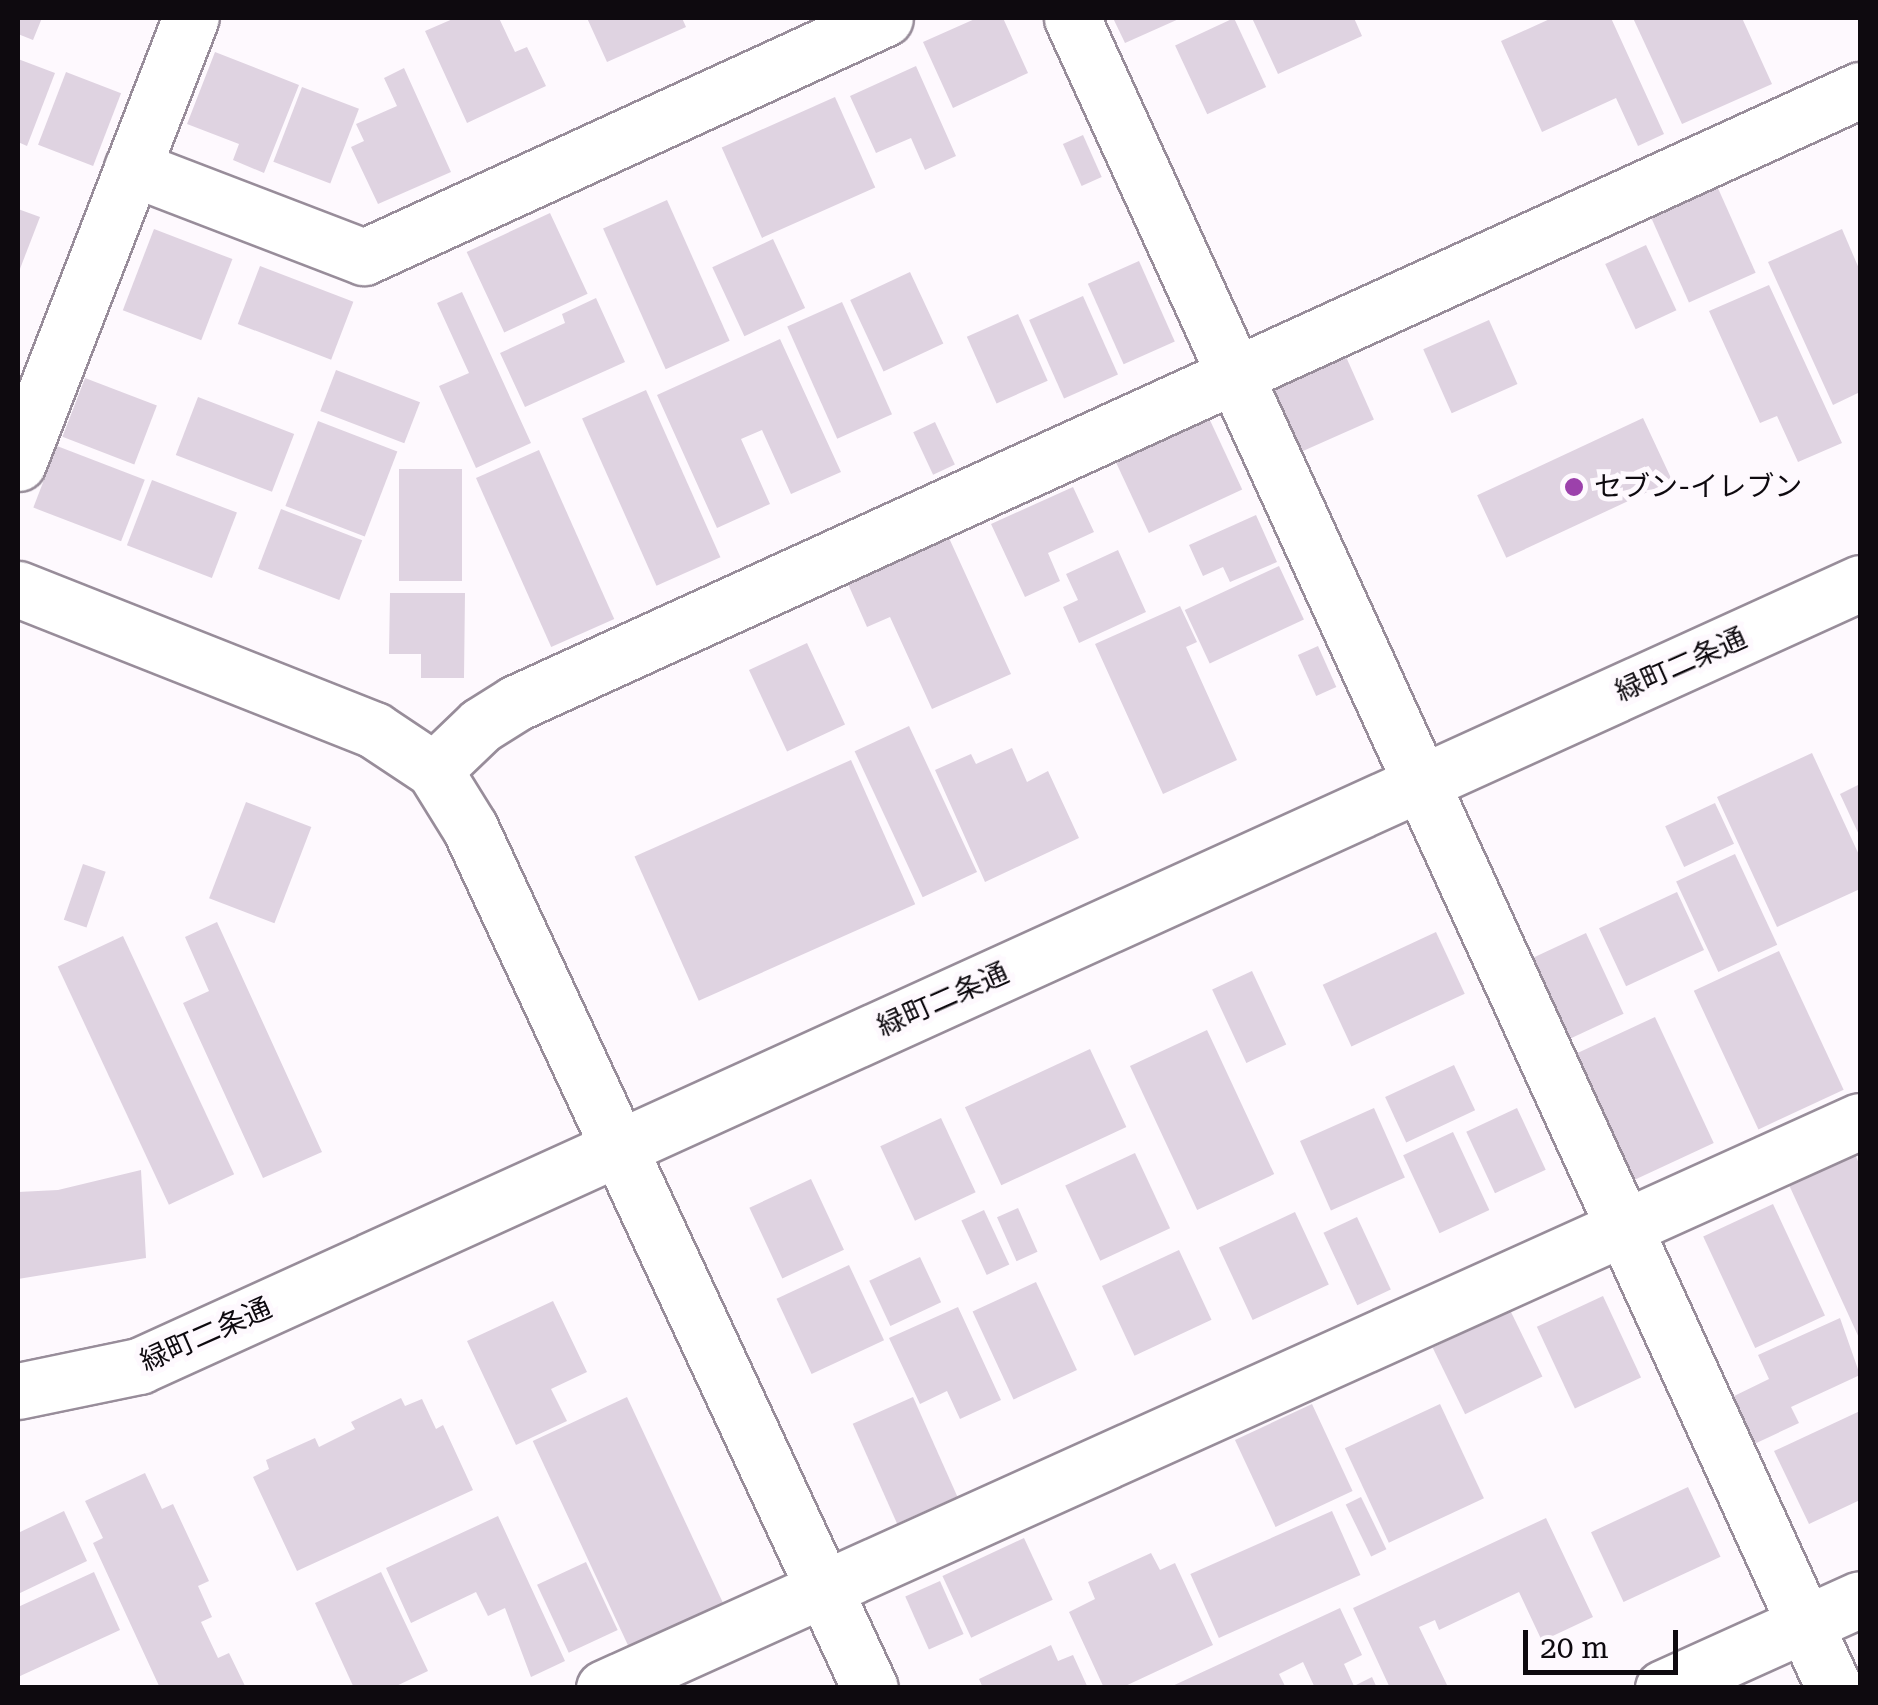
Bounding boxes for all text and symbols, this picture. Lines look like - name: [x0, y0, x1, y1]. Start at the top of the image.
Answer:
- place label: セブン-イレブン: [1594, 470, 1802, 504]
- marker: セブン-イレブン: [1563, 476, 1585, 498]
- street label: 緑町二条通: [1610, 621, 1752, 709]
- street label: 緑町二条通: [872, 956, 1014, 1044]
- street label: 緑町二条通: [135, 1291, 277, 1379]
- scale bar: [1528, 1610, 1683, 1672]
- text: 20 m: [1540, 1630, 1609, 1665]

